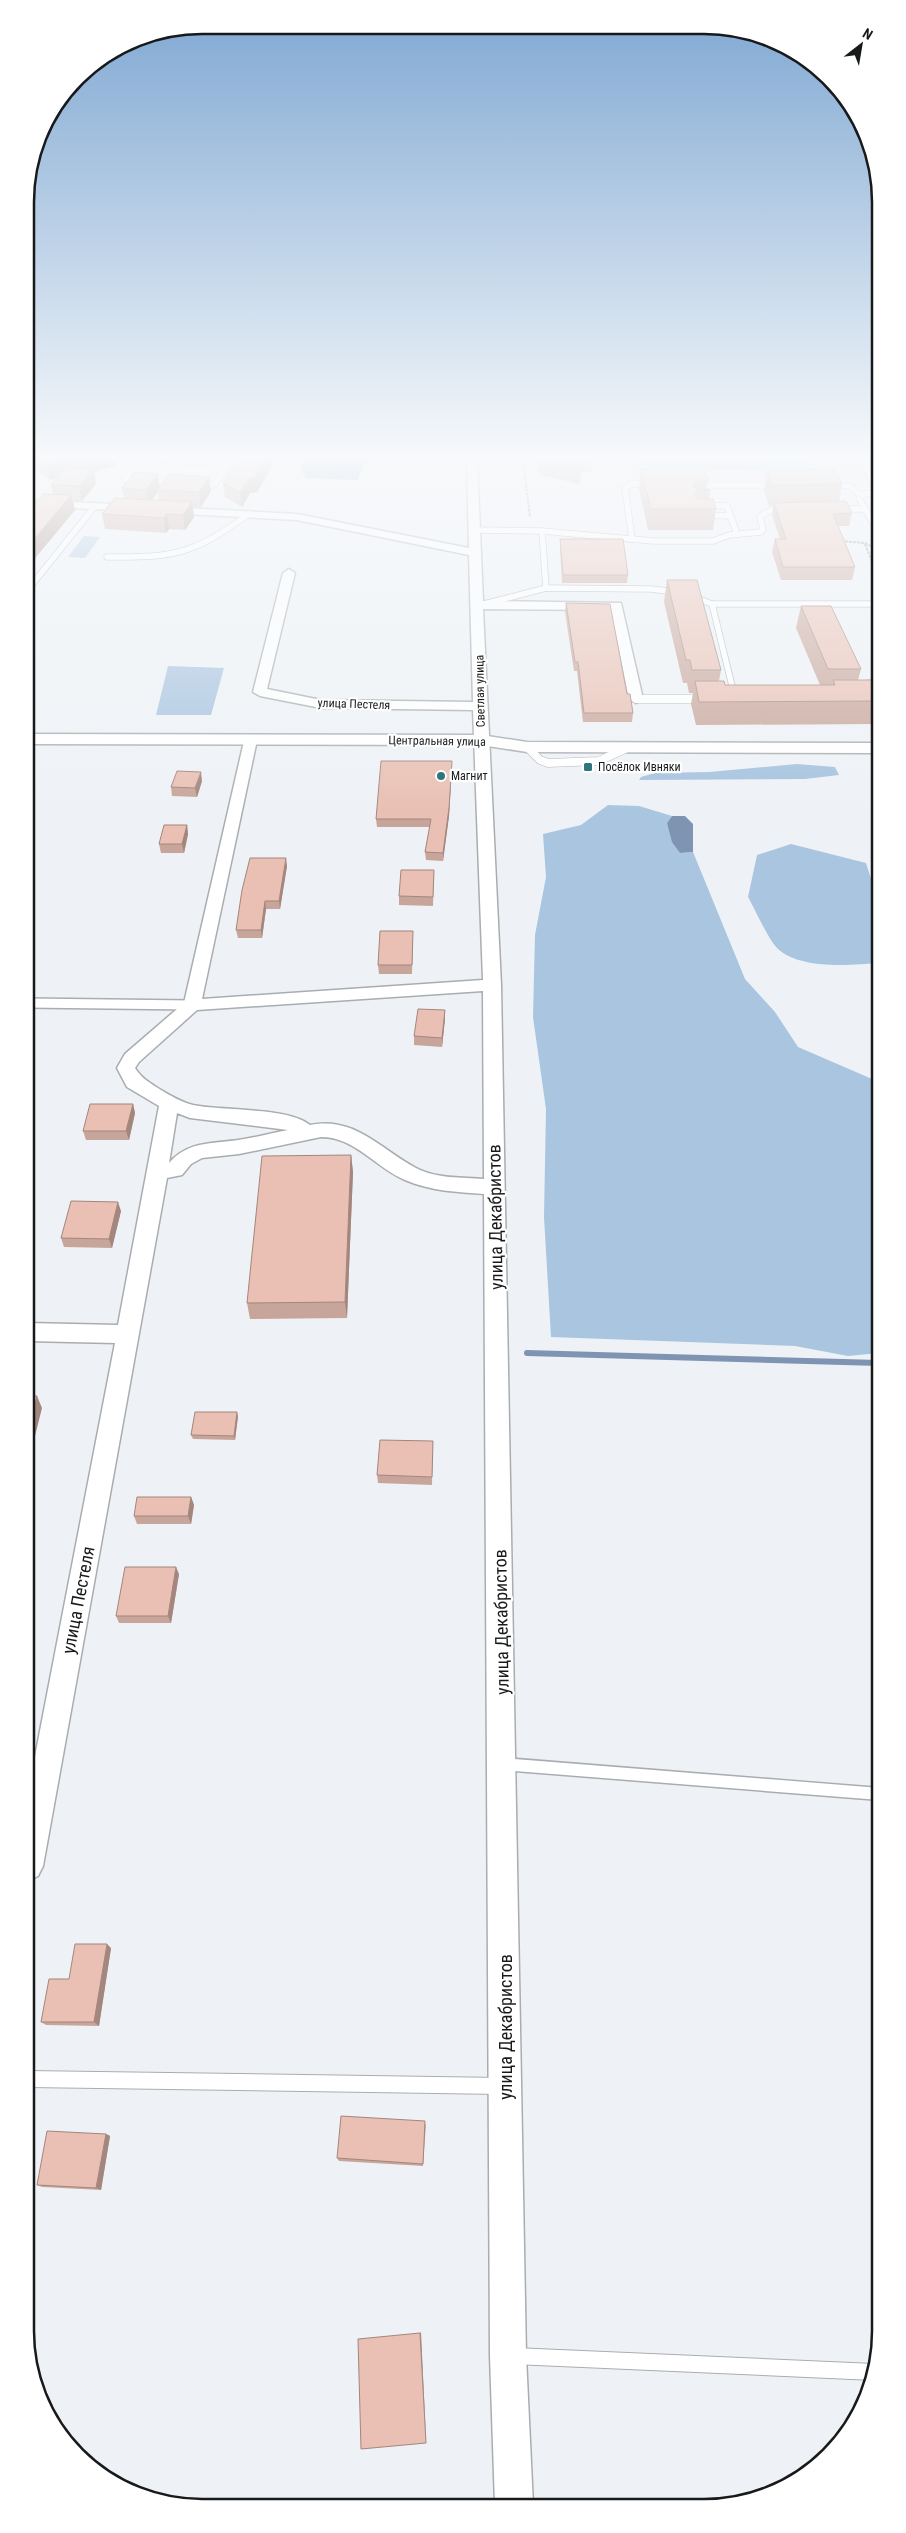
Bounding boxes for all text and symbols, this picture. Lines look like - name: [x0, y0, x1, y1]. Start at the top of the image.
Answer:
- north arrow: [836, 20, 886, 70]
- text: N: [860, 25, 875, 43]
- street label: Светлая улица: [472, 654, 488, 727]
- street label: улица Пестеля: [317, 696, 391, 712]
- street label: Центральная улица: [388, 733, 486, 749]
- place label: Посёлок Ивняки: [598, 760, 681, 774]
- marker: Посёлок Ивняки: [582, 761, 594, 773]
- place label: Магнит: [451, 769, 488, 783]
- marker: Магнит: [435, 770, 447, 782]
- street label: улица Декабристов: [483, 1144, 507, 1290]
- street label: улица Пестеля: [57, 1545, 99, 1655]
- street label: улица Декабристов: [489, 1549, 513, 1695]
- street label: улица Декабристов: [495, 1954, 516, 2100]

